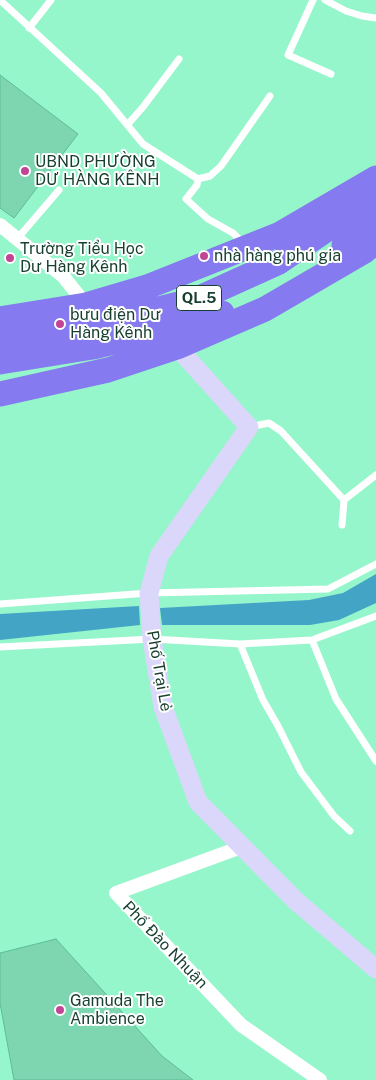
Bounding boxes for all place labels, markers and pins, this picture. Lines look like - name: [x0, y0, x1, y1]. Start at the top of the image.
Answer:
- place label: UBND PHƯỜNG DƯ HÀNG KÊNH: [35, 152, 160, 190]
- marker: UBND PHƯỜNG DƯ HÀNG KÊNH: [19, 165, 31, 177]
- place label: Trường Tiểu Học Dư Hàng Kênh: [20, 239, 144, 277]
- place label: nhà hàng phú gia: [214, 246, 341, 266]
- marker: nhà hàng phú gia: [198, 250, 210, 262]
- marker: Trường Tiểu Học Dư Hàng Kênh: [4, 252, 16, 264]
- place label: bưu điện Dư Hàng Kênh: [70, 305, 161, 343]
- marker: bưu điện Dư Hàng Kênh: [54, 318, 66, 330]
- place label: Gamuda The Ambience: [70, 991, 164, 1029]
- marker: Gamuda The Ambience: [54, 1004, 66, 1016]

